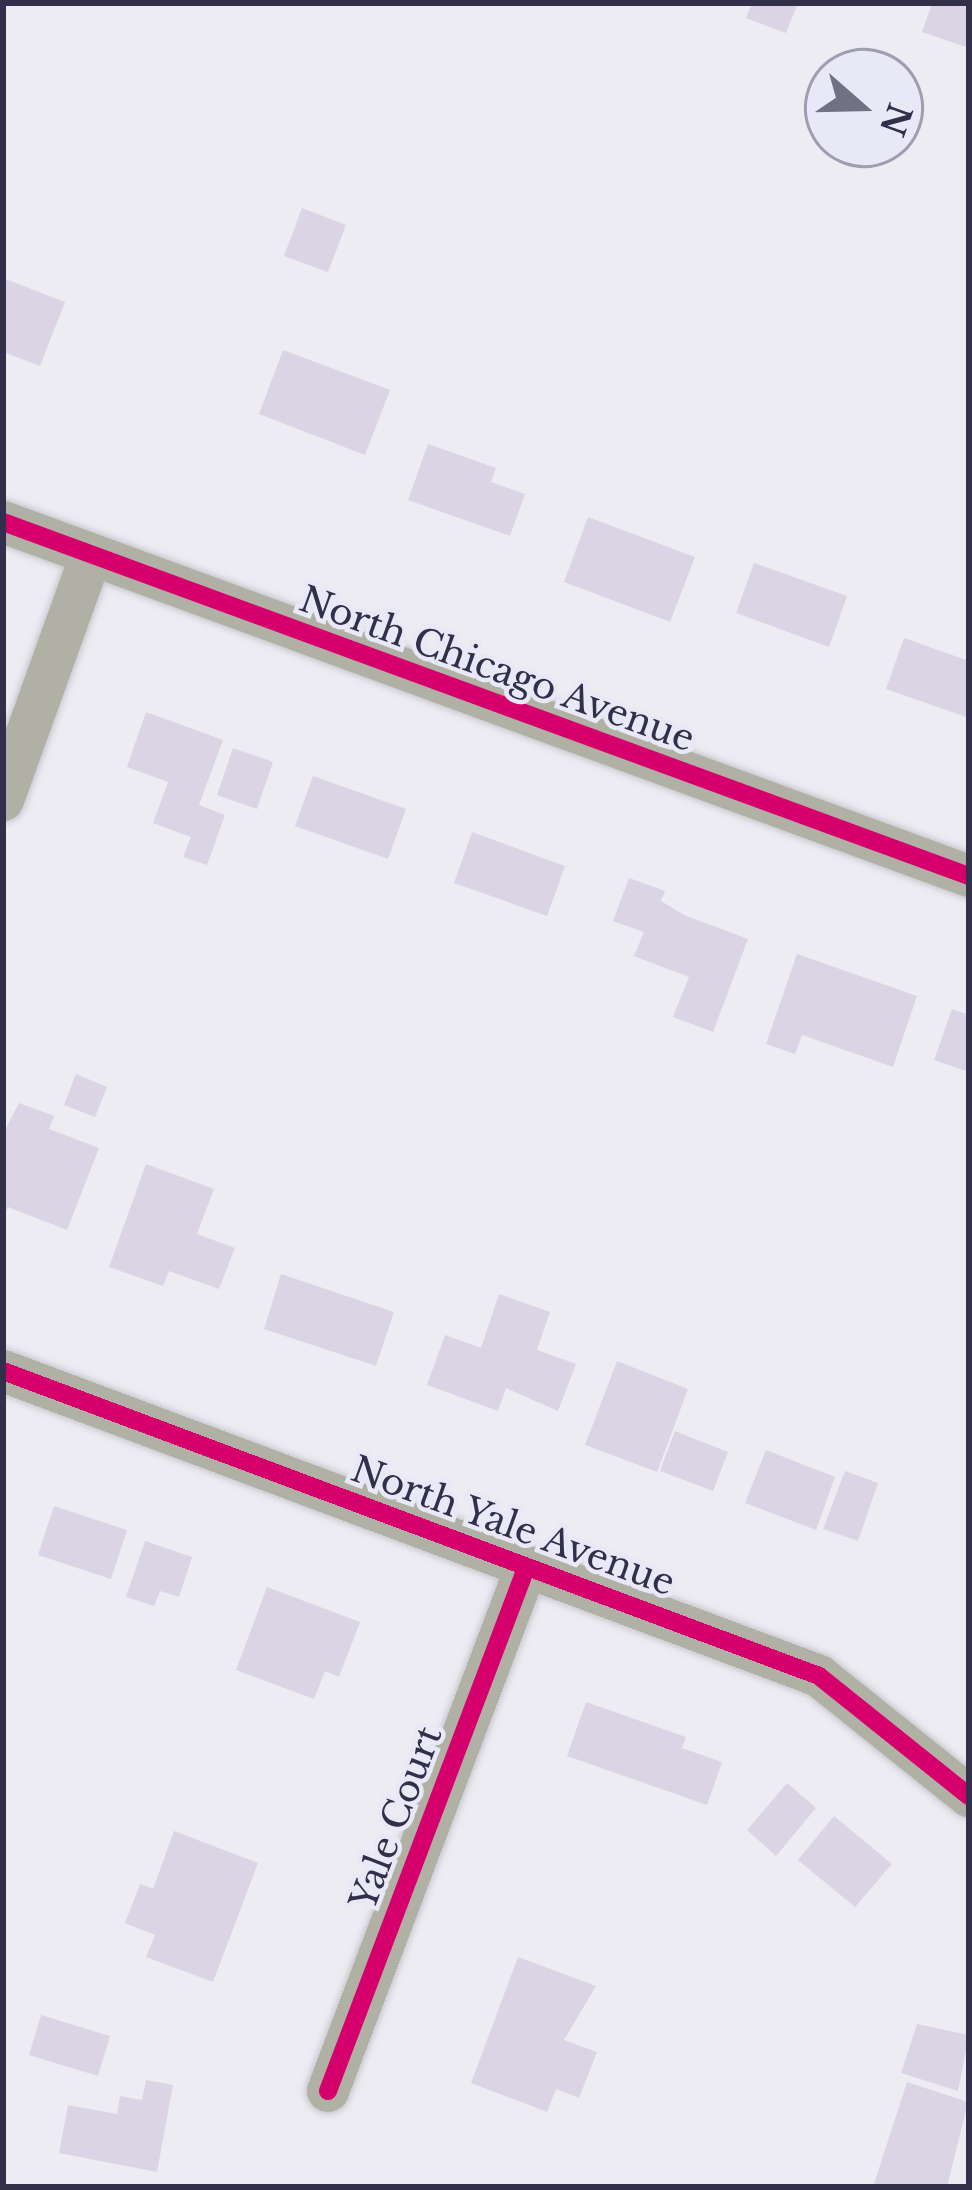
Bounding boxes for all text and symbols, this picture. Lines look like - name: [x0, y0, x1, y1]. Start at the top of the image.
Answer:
- north arrow: [804, 48, 924, 168]
- text: N: [871, 98, 920, 141]
- street label: North Chicago Avenue: [293, 577, 701, 761]
- street label: North Yale Avenue: [344, 1447, 682, 1605]
- street label: Yale Court: [341, 1720, 451, 1916]

